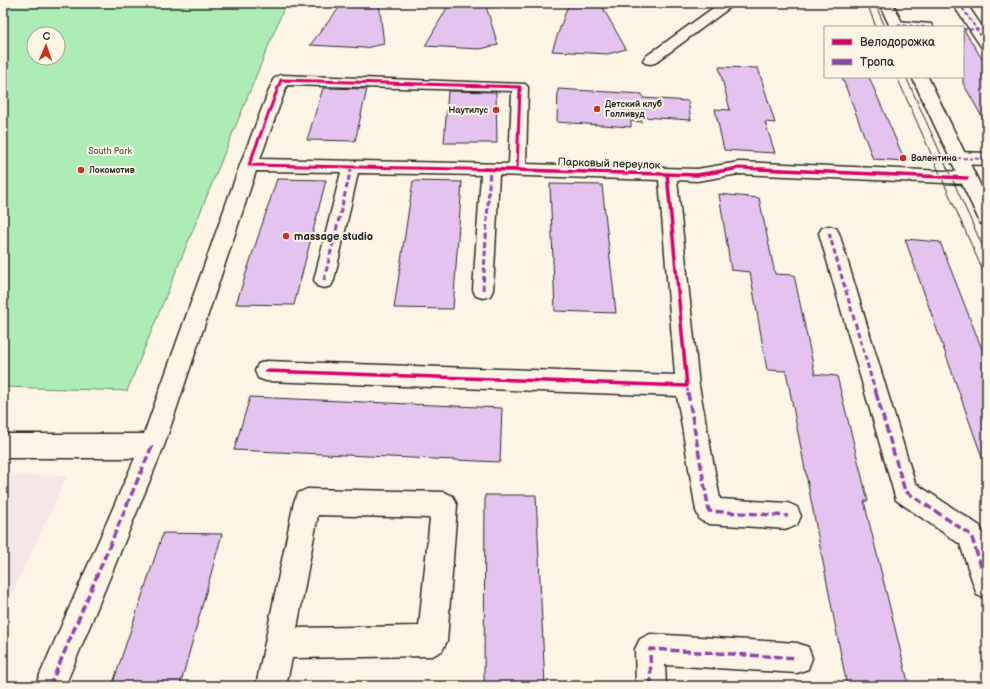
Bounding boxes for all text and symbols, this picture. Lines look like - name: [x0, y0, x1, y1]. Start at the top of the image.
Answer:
- north arrow: [26, 26, 66, 66]
- legend: [824, 26, 964, 78]
- text: С: [42, 30, 51, 43]
- text: Велодорожка: [860, 35, 935, 50]
- text: Тропа: [860, 55, 894, 70]
- place label: Детский клуб Голливуд: [605, 99, 663, 120]
- marker: Детский клуб Голливуд: [592, 104, 602, 114]
- place label: Наутилус: [448, 105, 488, 116]
- marker: Наутилус: [491, 105, 501, 115]
- park label: South Park: [88, 146, 132, 157]
- marker: Валентина: [898, 153, 908, 163]
- place label: Валентина: [911, 153, 958, 164]
- street label: Парковый переулок: [557, 155, 661, 172]
- marker: Локомотив: [76, 165, 86, 175]
- place label: Локомотив: [88, 165, 135, 176]
- place label: massage studio: [294, 230, 373, 243]
- marker: massage studio: [281, 231, 291, 241]

